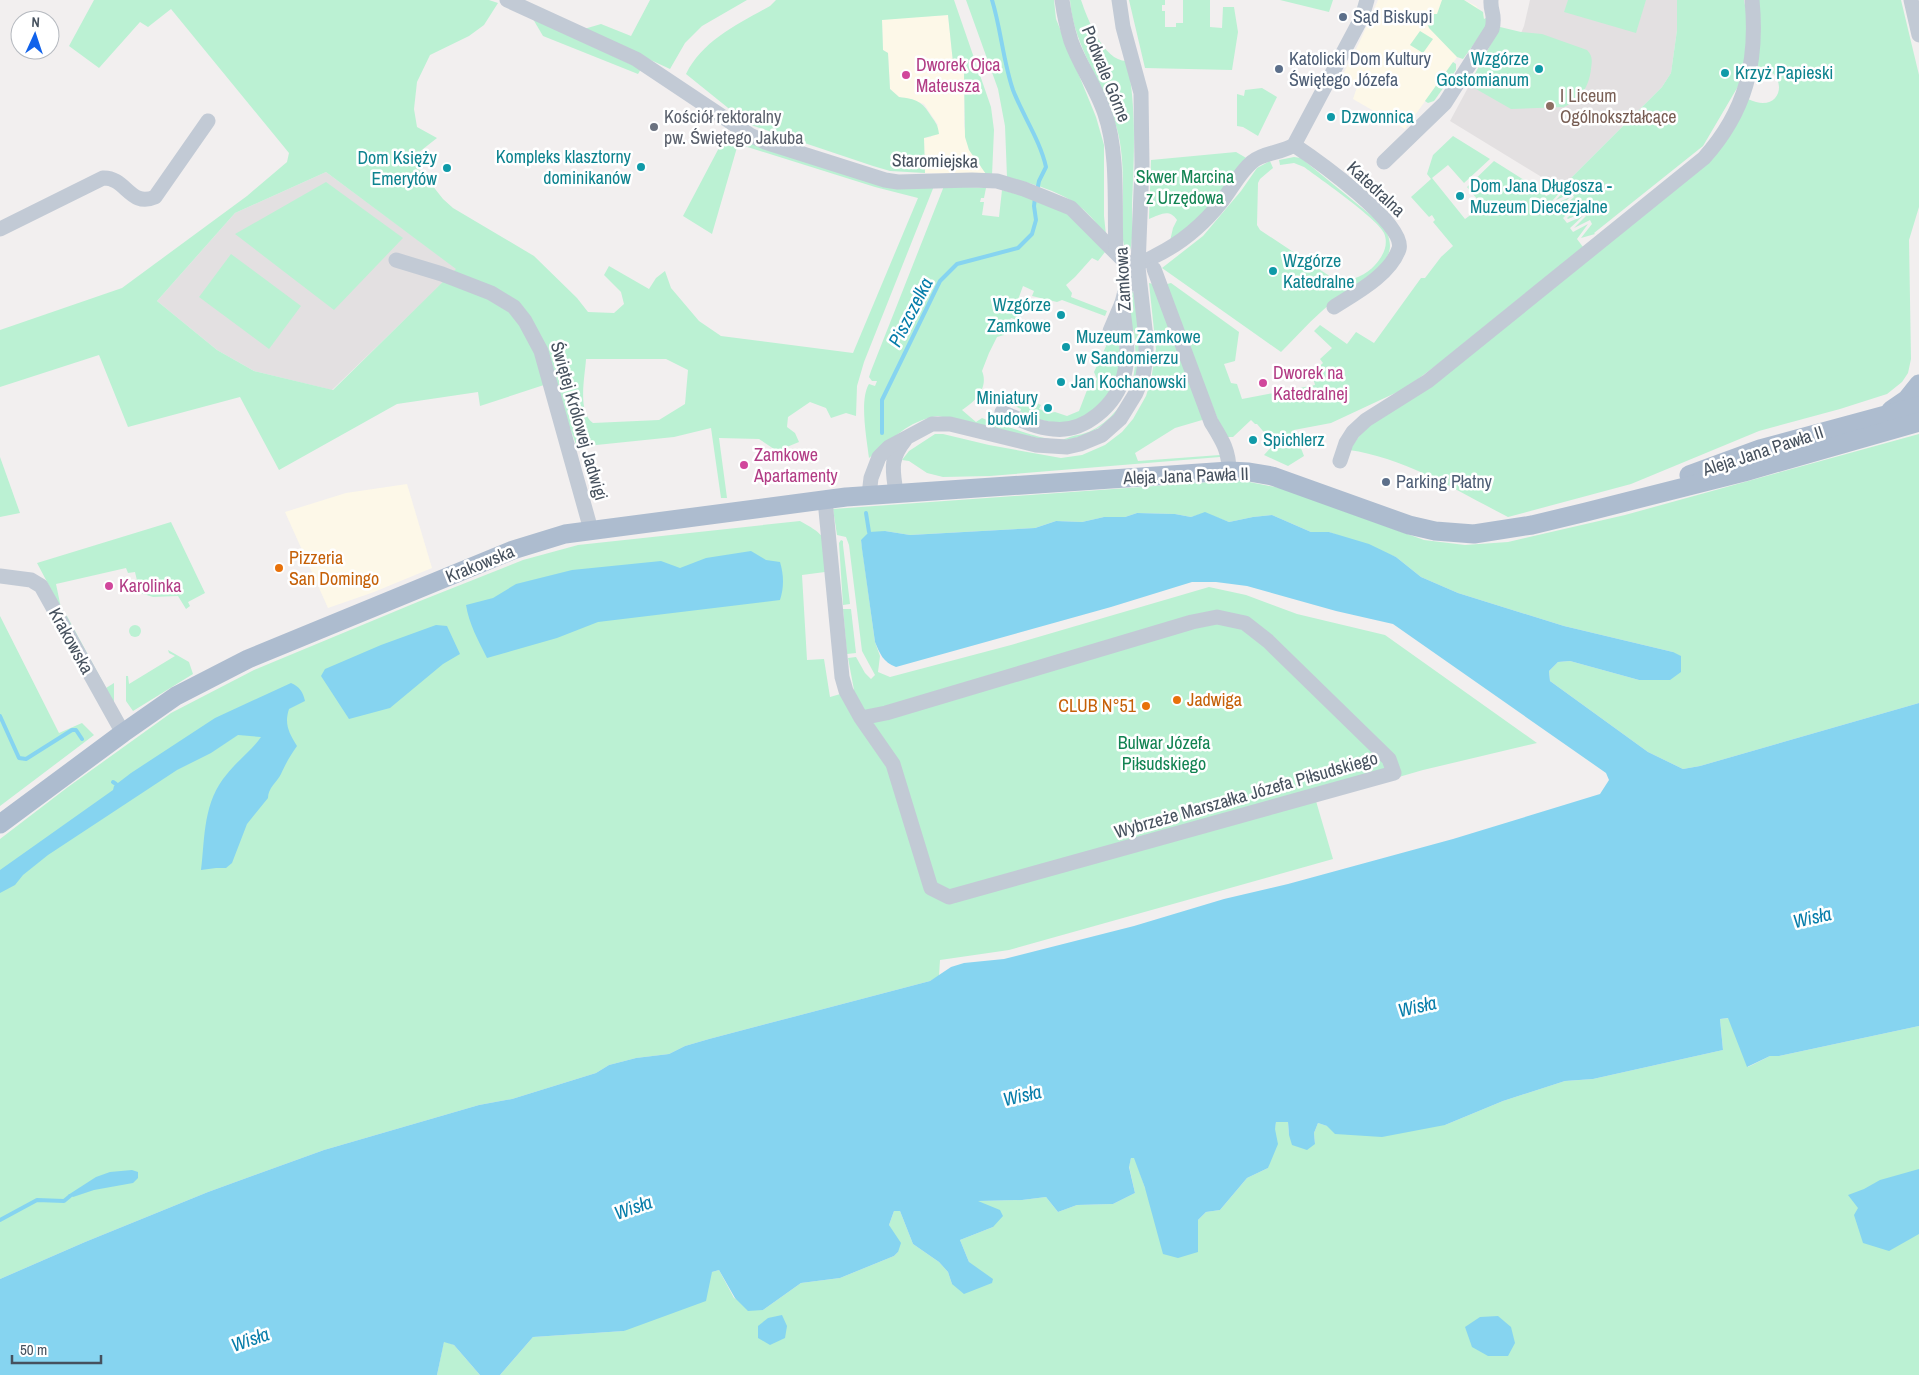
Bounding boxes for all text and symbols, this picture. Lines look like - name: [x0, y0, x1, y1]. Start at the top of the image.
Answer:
- place label: Sąd Biskupi: [1353, 4, 1433, 29]
- north arrow: [10, 10, 60, 60]
- marker: Sąd Biskupi: [1337, 11, 1349, 23]
- text: N: [31, 13, 40, 31]
- street label: Podwale Górne: [1076, 22, 1137, 126]
- place label: Katolicki Dom Kultury Świętego Józefa: [1289, 46, 1432, 92]
- place label: Wzgórze Gostomianum: [1436, 46, 1529, 92]
- place label: Dworek Ojca Mateusza: [916, 52, 1000, 98]
- place label: Krzyż Papieski: [1735, 60, 1833, 85]
- marker: Katolicki Dom Kultury Świętego Józefa: [1273, 63, 1285, 75]
- marker: Wzgórze Gostomianum: [1533, 63, 1545, 75]
- marker: Krzyż Papieski: [1719, 67, 1731, 79]
- marker: Dworek Ojca Mateusza: [900, 69, 912, 81]
- place label: I Liceum Ogólnokształcące: [1560, 83, 1677, 129]
- marker: I Liceum Ogólnokształcące: [1544, 100, 1556, 112]
- place label: Kościół rektoralny pw. Świętego Jakuba: [664, 104, 804, 150]
- place label: Dzwonnica: [1341, 104, 1414, 129]
- marker: Dzwonnica: [1325, 111, 1337, 123]
- marker: Kościół rektoralny pw. Świętego Jakuba: [648, 121, 660, 133]
- place label: Kompleks klasztorny dominikanów: [496, 144, 632, 190]
- place label: Dom Księży Emerytów: [357, 145, 438, 191]
- street label: Staromiejska: [892, 147, 978, 174]
- street label: Katedralna: [1342, 155, 1411, 222]
- marker: Kompleks klasztorny dominikanów: [635, 161, 647, 173]
- marker: Dom Księży Emerytów: [441, 162, 453, 174]
- park label: Skwer Marcina z Urzędowa: [1136, 164, 1234, 210]
- place label: Dom Jana Długosza - Muzeum Diecezjalne: [1470, 173, 1612, 219]
- marker: Dom Jana Długosza - Muzeum Diecezjalne: [1454, 190, 1466, 202]
- street label: Zamkowa: [1108, 246, 1137, 312]
- place label: Wzgórze Katedralne: [1283, 248, 1354, 294]
- marker: Wzgórze Katedralne: [1267, 265, 1279, 277]
- water label: Piszczelka: [882, 273, 939, 351]
- place label: Wzgórze Zamkowe: [987, 292, 1051, 338]
- marker: Wzgórze Zamkowe: [1055, 309, 1067, 321]
- place label: Muzeum Zamkowe w Sandomierzu: [1076, 324, 1201, 370]
- street label: Świętej Królowej Jadwigi: [545, 339, 614, 503]
- marker: Muzeum Zamkowe w Sandomierzu: [1060, 341, 1072, 353]
- place label: Dworek na Katedralnej: [1273, 360, 1348, 406]
- place label: Jan Kochanowski: [1071, 369, 1187, 394]
- marker: Jan Kochanowski: [1055, 376, 1067, 388]
- marker: Dworek na Katedralnej: [1257, 377, 1269, 389]
- place label: Miniatury budowli: [976, 385, 1039, 431]
- marker: Miniatury budowli: [1042, 402, 1054, 414]
- street label: Aleja Jana Pawła II: [1698, 419, 1826, 482]
- place label: Spichlerz: [1263, 427, 1325, 452]
- marker: Spichlerz: [1247, 434, 1259, 446]
- place label: Zamkowe Apartamenty: [753, 442, 838, 488]
- marker: Zamkowe Apartamenty: [738, 459, 750, 471]
- street label: Aleja Jana Pawła II: [1122, 461, 1249, 490]
- place label: Parking Płatny: [1396, 469, 1493, 494]
- marker: Parking Płatny: [1380, 476, 1392, 488]
- street label: Krakowska: [442, 538, 518, 589]
- place label: Pizzeria San Domingo: [289, 545, 379, 591]
- marker: Pizzeria San Domingo: [273, 562, 285, 574]
- place label: Karolinka: [119, 573, 181, 598]
- marker: Karolinka: [103, 580, 115, 592]
- street label: Krakowska: [43, 603, 100, 678]
- place label: Jadwiga: [1187, 687, 1242, 712]
- place label: CLUB N°51: [1058, 693, 1137, 718]
- marker: Jadwiga: [1171, 694, 1183, 706]
- marker: CLUB N°51: [1140, 700, 1152, 712]
- park label: Bulwar Józefa Piłsudskiego: [1118, 730, 1210, 776]
- street label: Wybrzeże Marszałka Józefa Piłsudskiego: [1111, 745, 1381, 844]
- water label: Wisła: [1790, 900, 1834, 934]
- water label: Wisła: [1395, 989, 1439, 1023]
- water label: Wisła: [1000, 1078, 1044, 1112]
- water label: Wisła: [611, 1188, 656, 1226]
- water label: Wisła: [228, 1320, 273, 1358]
- scale bar: [12, 1332, 101, 1364]
- text: 50 m: [20, 1339, 47, 1360]

